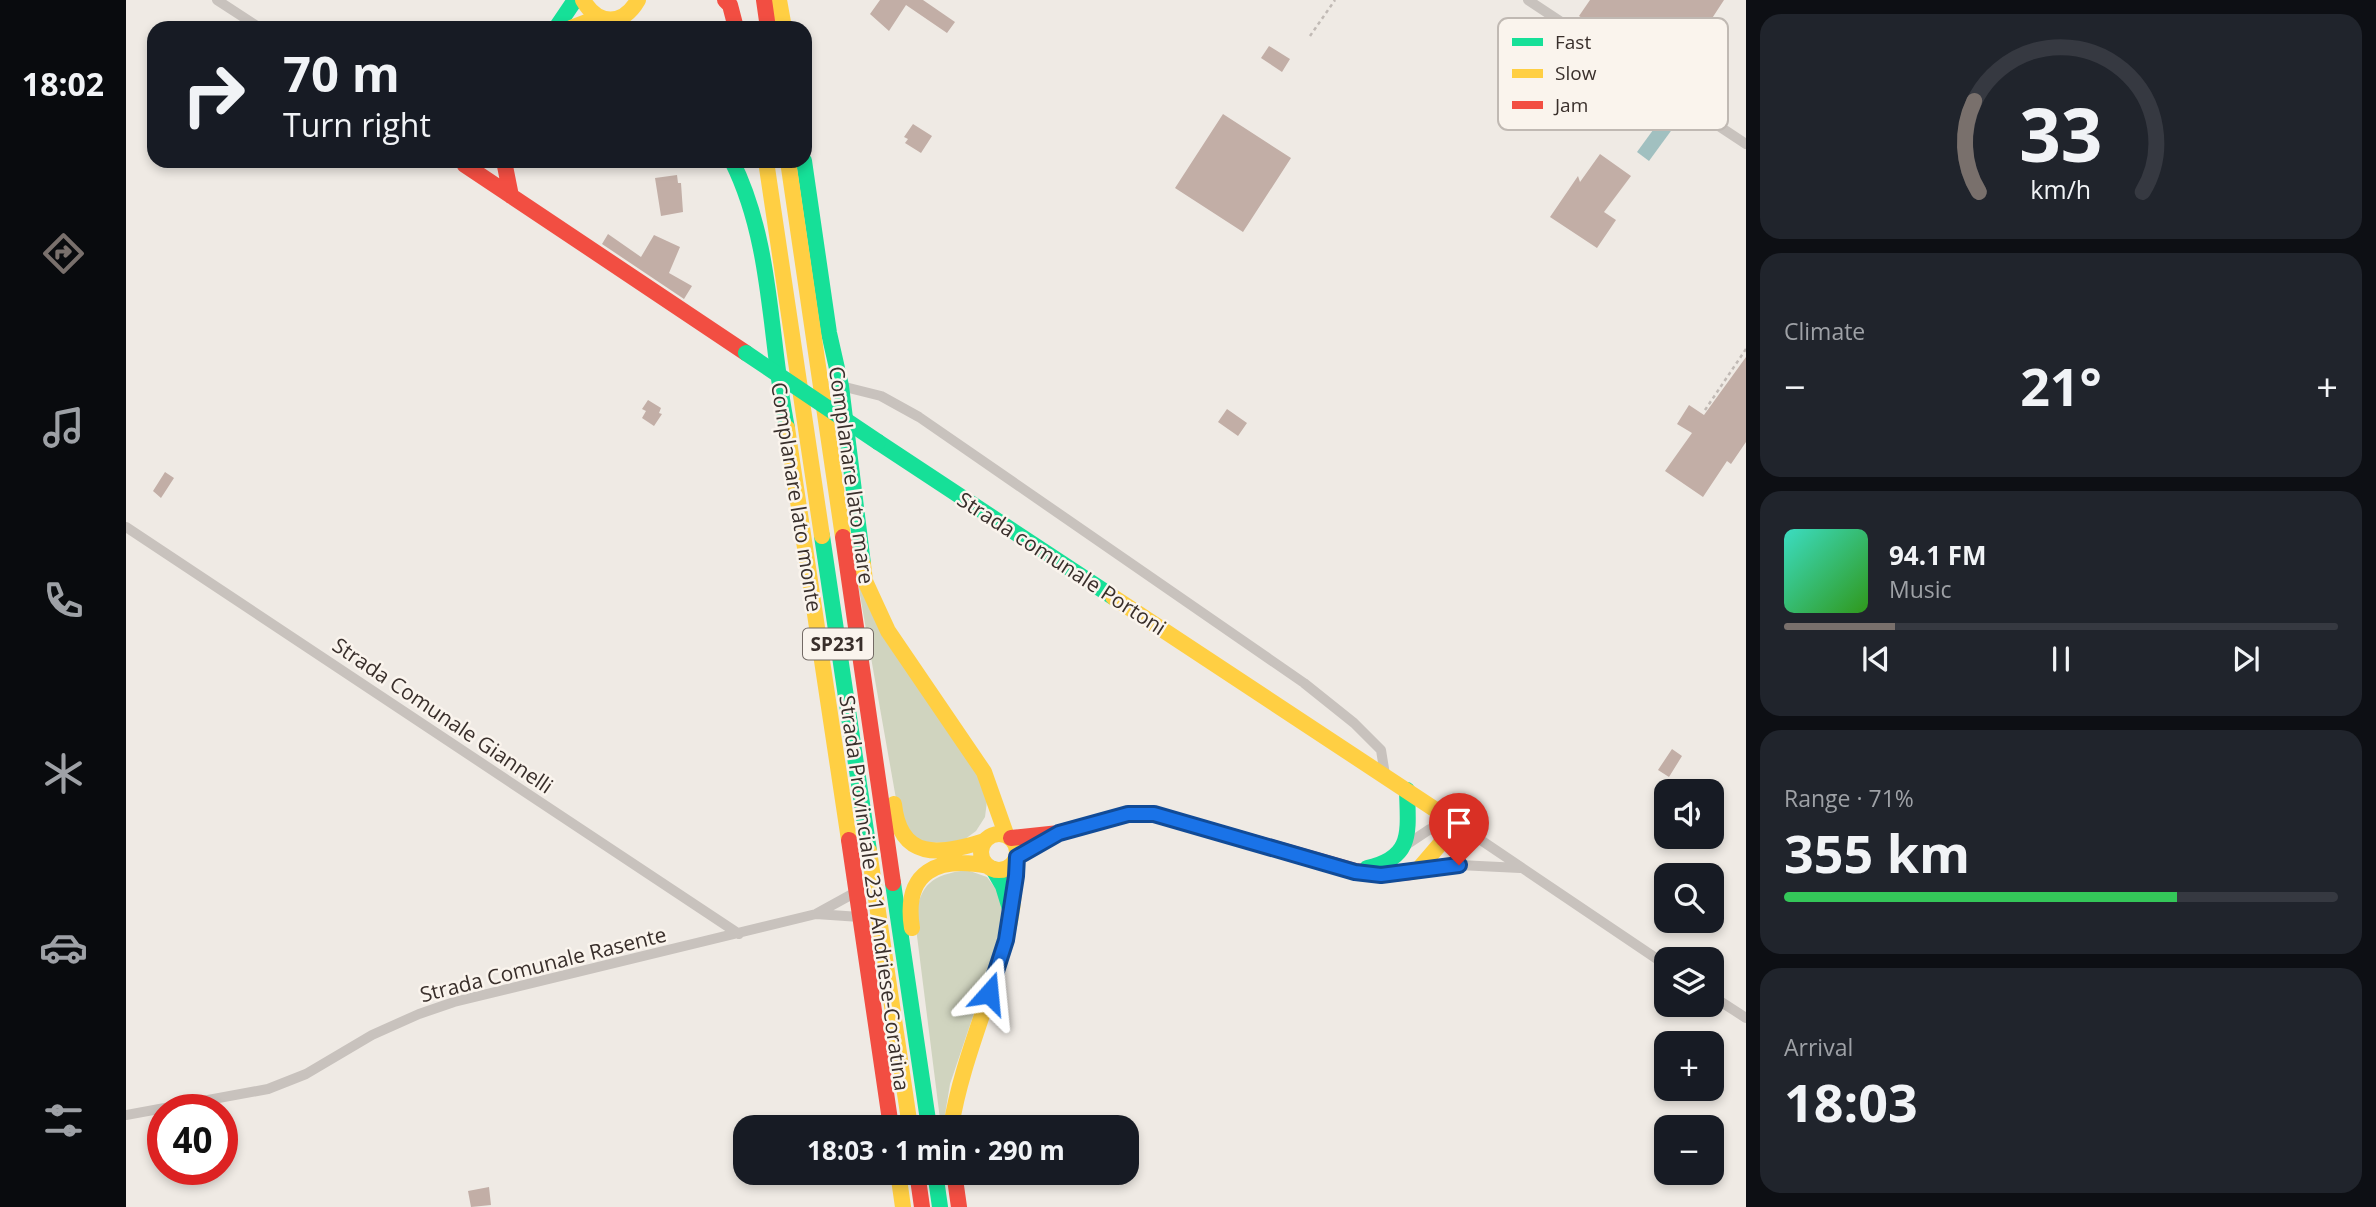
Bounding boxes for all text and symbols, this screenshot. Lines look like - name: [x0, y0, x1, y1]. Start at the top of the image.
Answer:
- legend: [1498, 18, 1728, 130]
- text: Fast: [1555, 29, 1591, 55]
- text: 70 m: [283, 40, 400, 106]
- icon: right: [168, 49, 259, 140]
- text: Slow: [1555, 60, 1597, 86]
- text: 18:02: [22, 62, 104, 105]
- text: 33: [2019, 85, 2103, 184]
- text: Jam: [1553, 92, 1588, 118]
- text: Turn right: [283, 103, 431, 146]
- text: km/h: [2031, 172, 2091, 206]
- icon: directions: [39, 229, 88, 278]
- text: Climate: [1784, 315, 1865, 347]
- text: 21°: [2020, 350, 2102, 421]
- text: −: [1784, 360, 1806, 412]
- text: +: [2316, 360, 2338, 412]
- street label: Complanare lato mare: [823, 364, 881, 586]
- street label: Complanare lato monte: [765, 380, 829, 614]
- icon: music: [39, 403, 88, 452]
- street label: Strada comunale Portoni: [952, 485, 1172, 641]
- text: 94.1 FM: [1889, 537, 1987, 573]
- text: Music: [1889, 573, 1952, 605]
- icon: phone: [39, 576, 88, 625]
- road number: SP231: [803, 628, 873, 660]
- street label: Strada Comunale Giannelli: [327, 631, 559, 799]
- icon: previous: [1857, 640, 1895, 678]
- icon: pause: [2042, 640, 2080, 678]
- icon: next: [2227, 640, 2265, 678]
- street label: Strada Provinciale 231 Andriese-Coratina: [833, 693, 917, 1093]
- icon: climate: [39, 749, 88, 798]
- map controls: [1654, 779, 1724, 1185]
- button: sound: [1654, 779, 1724, 849]
- text: Range · 71%: [1784, 782, 1914, 814]
- pin: [1429, 793, 1489, 865]
- icon: arrive: [1440, 804, 1478, 842]
- text: 355 km: [1784, 817, 1970, 888]
- button: search: [1654, 863, 1724, 933]
- street label: Strada Comunale Rasente: [417, 920, 669, 1008]
- icon: car: [39, 923, 88, 972]
- button: layers: [1654, 947, 1724, 1017]
- position arrow: [952, 956, 1026, 1030]
- button: +: [1654, 1031, 1724, 1101]
- text: Arrival: [1784, 1031, 1853, 1063]
- text: 18:03: [1784, 1066, 1918, 1137]
- speed limit sign: 40: [147, 1094, 238, 1185]
- icon: filters: [39, 1096, 88, 1145]
- button: −: [1654, 1115, 1724, 1185]
- text: 18:03 · 1 min · 290 m: [807, 1132, 1065, 1168]

